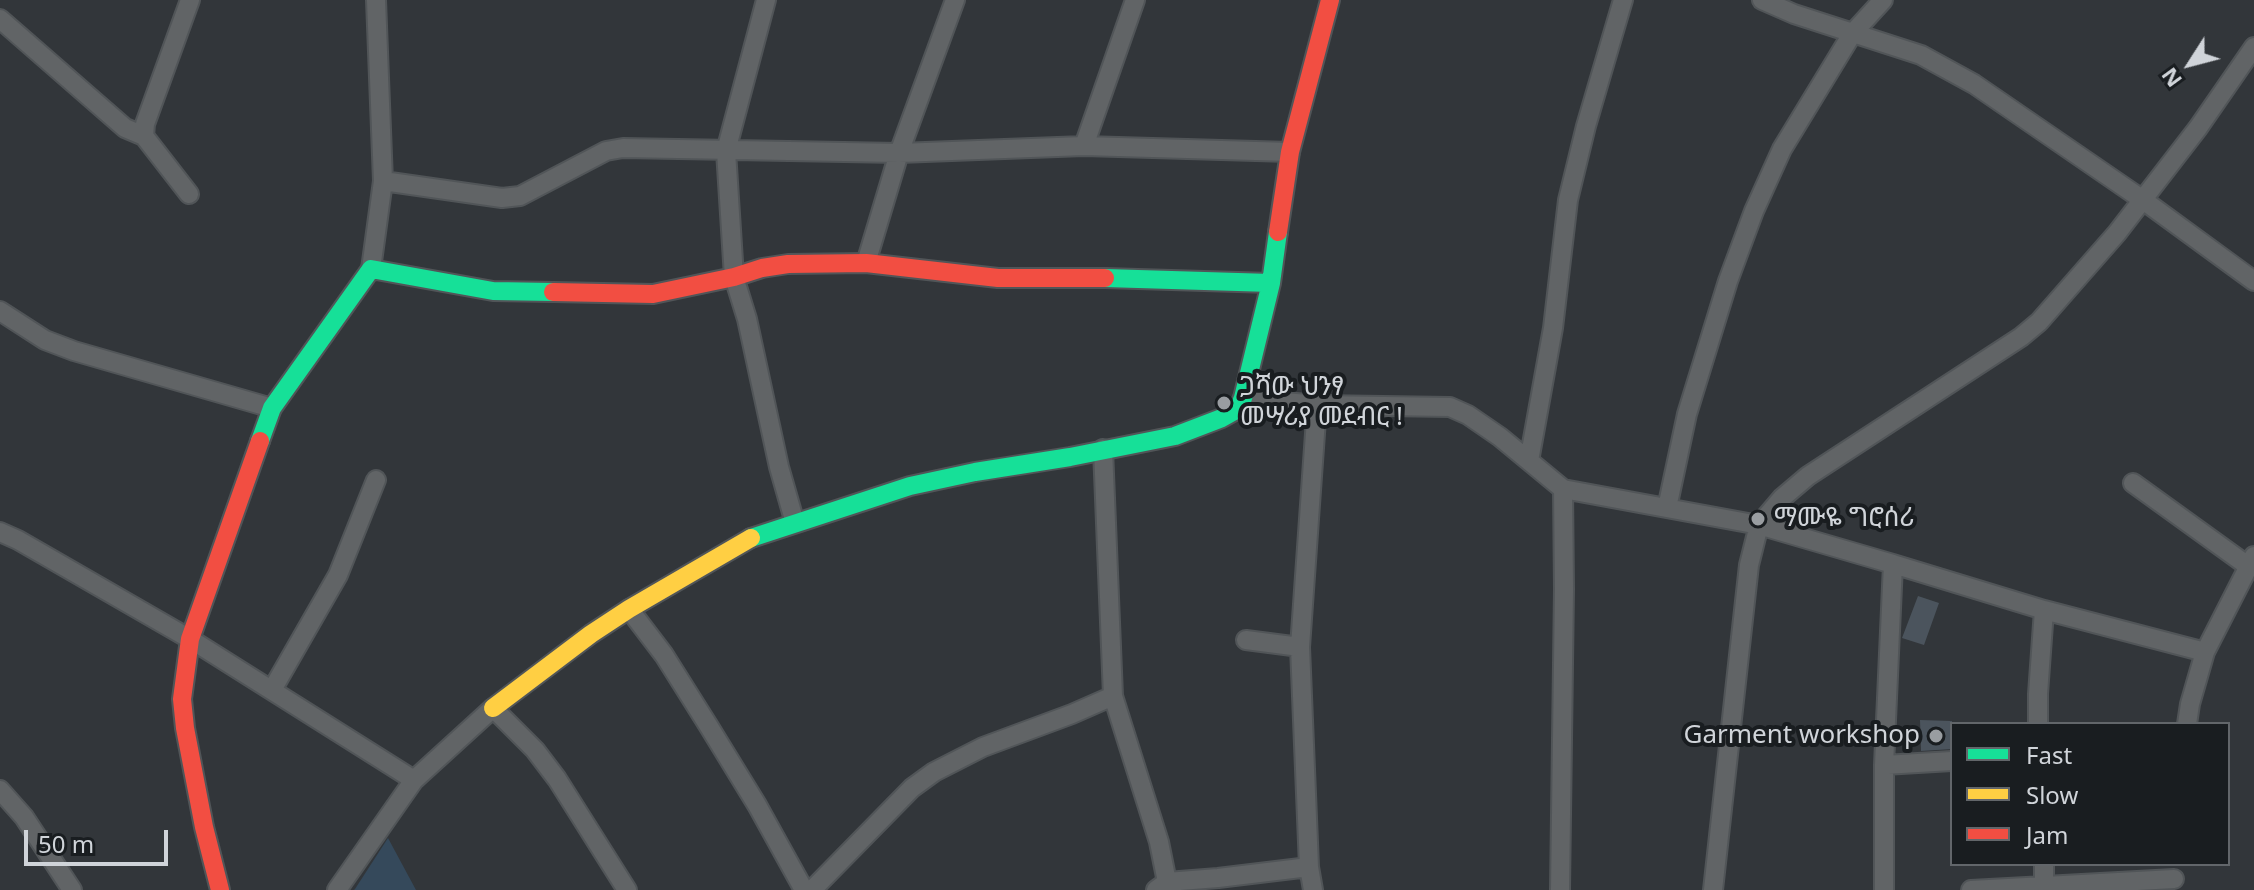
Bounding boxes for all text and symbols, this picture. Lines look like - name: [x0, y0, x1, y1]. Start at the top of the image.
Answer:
- north arrow: [2150, 24, 2230, 104]
- text: N: [2153, 62, 2188, 94]
- place label: ጋሻው ህንፃ መሣሪያ መደብር !: [1240, 372, 1403, 434]
- marker: ጋሻው ህንፃ መሣሪያ መደብር !: [1215, 394, 1233, 412]
- place label: ማሙዬ ግሮሰሪ: [1774, 503, 1914, 535]
- marker: ማሙዬ ግሮሰሪ: [1749, 510, 1767, 528]
- place label: Garment workshop: [1684, 720, 1920, 752]
- legend: [1950, 722, 2230, 866]
- marker: Garment workshop: [1927, 727, 1945, 745]
- text: Fast: [2026, 738, 2072, 771]
- text: Slow: [2026, 778, 2078, 811]
- scale bar: [28, 814, 172, 864]
- text: Jam: [2026, 818, 2068, 851]
- text: 50 m: [38, 827, 94, 860]

